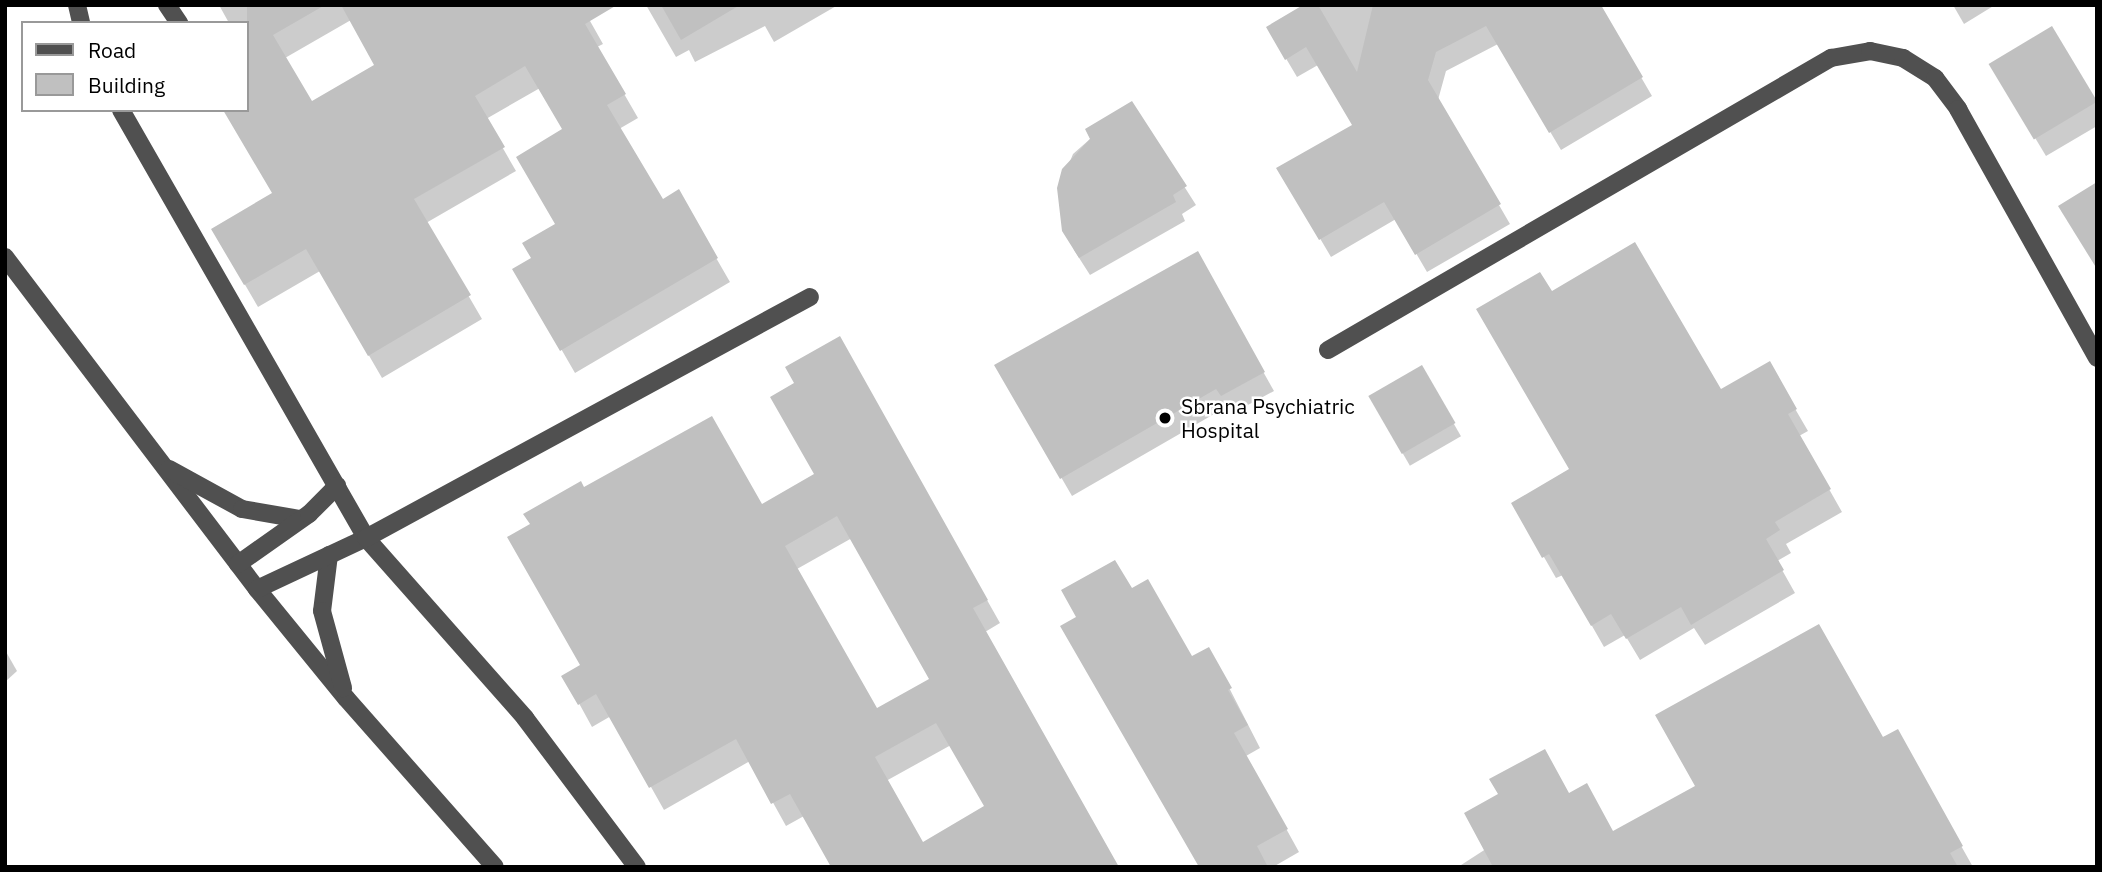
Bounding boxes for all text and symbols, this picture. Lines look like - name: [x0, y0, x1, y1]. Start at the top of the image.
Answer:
- legend: [21, 21, 248, 112]
- text: Road: [88, 36, 136, 64]
- text: Building: [88, 71, 165, 99]
- place label: Sbrana Psychiatric Hospital: [1181, 393, 1355, 443]
- marker: Sbrana Psychiatric Hospital: [1155, 408, 1175, 428]

